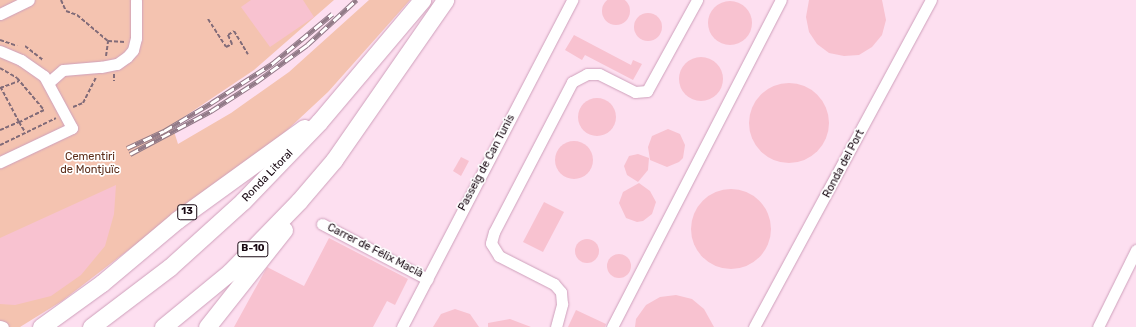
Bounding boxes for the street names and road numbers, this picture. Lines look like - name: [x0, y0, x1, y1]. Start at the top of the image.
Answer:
- street label: Passeig de Can Tunis: [456, 112, 518, 214]
- street label: Ronda del Port: [821, 128, 867, 200]
- street label: Ronda Litoral: [240, 147, 296, 205]
- road number: 13: [177, 204, 197, 220]
- street label: Carrer de Félix Macià: [325, 221, 425, 281]
- road number: B-10: [237, 241, 269, 257]

